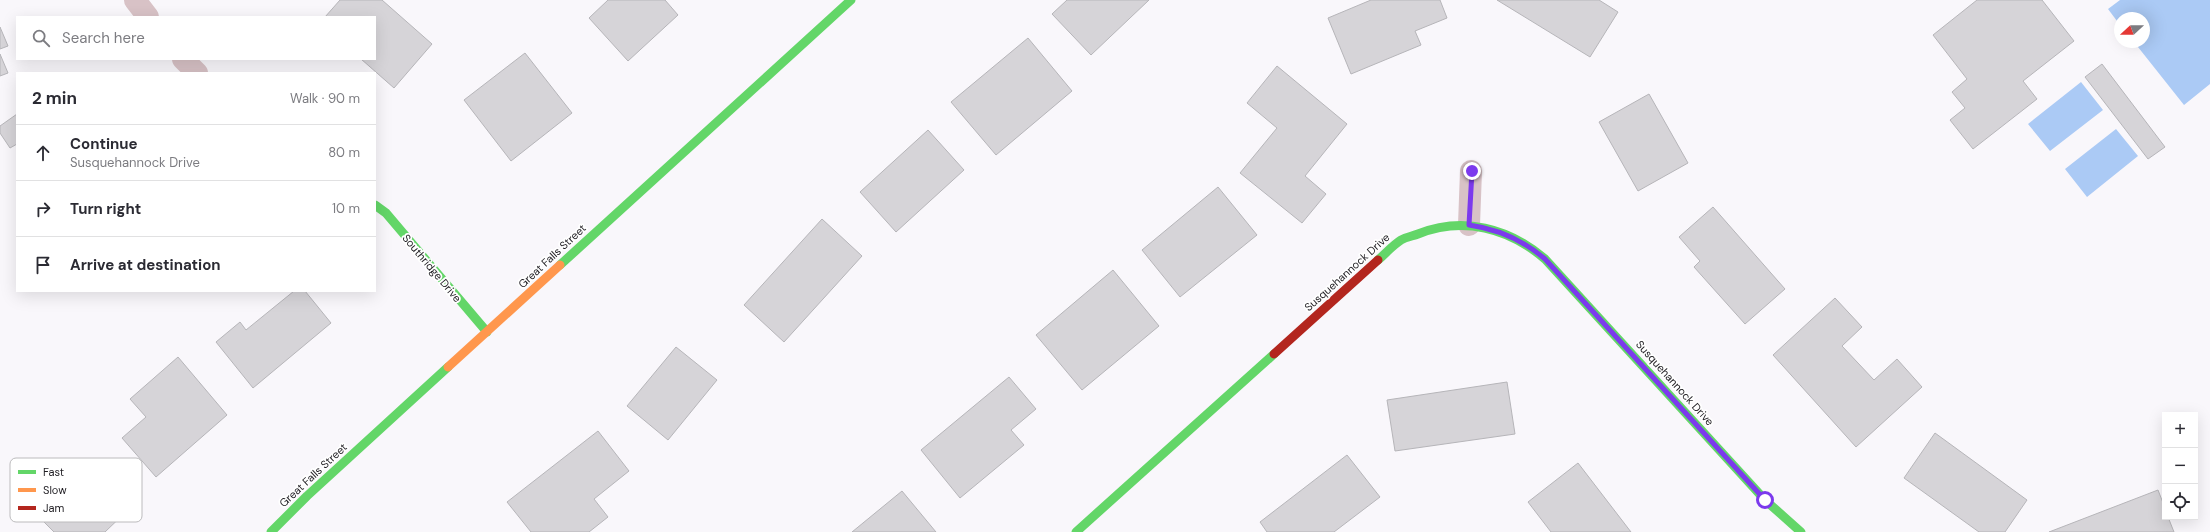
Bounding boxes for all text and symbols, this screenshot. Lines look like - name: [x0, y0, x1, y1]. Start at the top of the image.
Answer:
- north arrow: [2114, 12, 2150, 48]
- search box: [16, 16, 376, 60]
- icon: search: [30, 27, 52, 49]
- text: Search here: [62, 28, 145, 48]
- text: 2 min: [32, 87, 77, 109]
- text: Walk · 90 m: [290, 90, 360, 107]
- text: Continue: [70, 134, 138, 154]
- icon: ahead: [32, 142, 54, 164]
- text: 80 m: [328, 144, 360, 161]
- text: Susquehannock Drive: [70, 154, 200, 171]
- route end: [1463, 162, 1481, 180]
- icon: right: [32, 198, 54, 220]
- text: Turn right: [70, 199, 141, 219]
- text: 10 m: [332, 200, 360, 217]
- street label: Great Falls Street: [515, 221, 589, 291]
- street label: Susquehannock Drive: [1301, 230, 1393, 314]
- street label: Southridge Drive: [399, 231, 465, 305]
- icon: arrive: [32, 254, 54, 276]
- text: Arrive at destination: [70, 255, 221, 275]
- street label: Susquehannock Drive: [1633, 337, 1717, 429]
- map controls: [2162, 412, 2198, 520]
- button: +: [2162, 412, 2198, 448]
- street label: Great Falls Street: [276, 440, 350, 510]
- button: −: [2162, 448, 2198, 484]
- legend: [10, 458, 142, 522]
- text: Fast: [43, 465, 64, 479]
- text: Slow: [43, 483, 67, 497]
- button: locate: [2162, 484, 2198, 520]
- route start: [1756, 491, 1774, 509]
- text: Jam: [43, 501, 64, 515]

